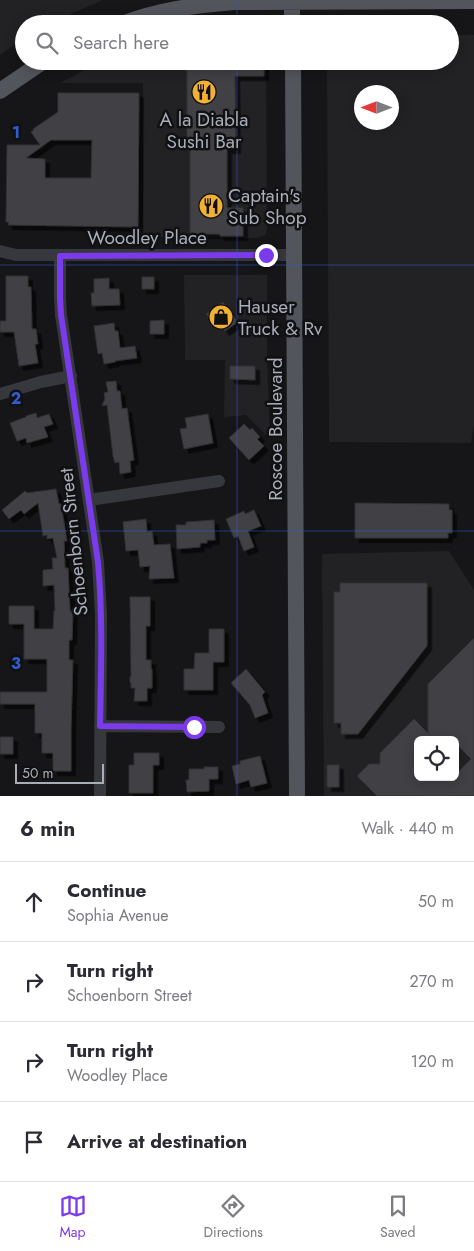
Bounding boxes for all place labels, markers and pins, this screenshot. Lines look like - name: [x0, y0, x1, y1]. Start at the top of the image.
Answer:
- restaurant icon: A la Diabla Sushi Bar: [191, 79, 217, 105]
- place label: A la Diabla Sushi Bar: [160, 106, 248, 155]
- place label: Captain's Sub Shop: [228, 182, 307, 231]
- restaurant icon: Captain's Sub Shop: [198, 193, 224, 219]
- place label: Hauser Truck & Rv: [238, 293, 323, 342]
- shop icon: Hauser Truck & Rv: [208, 304, 234, 330]

